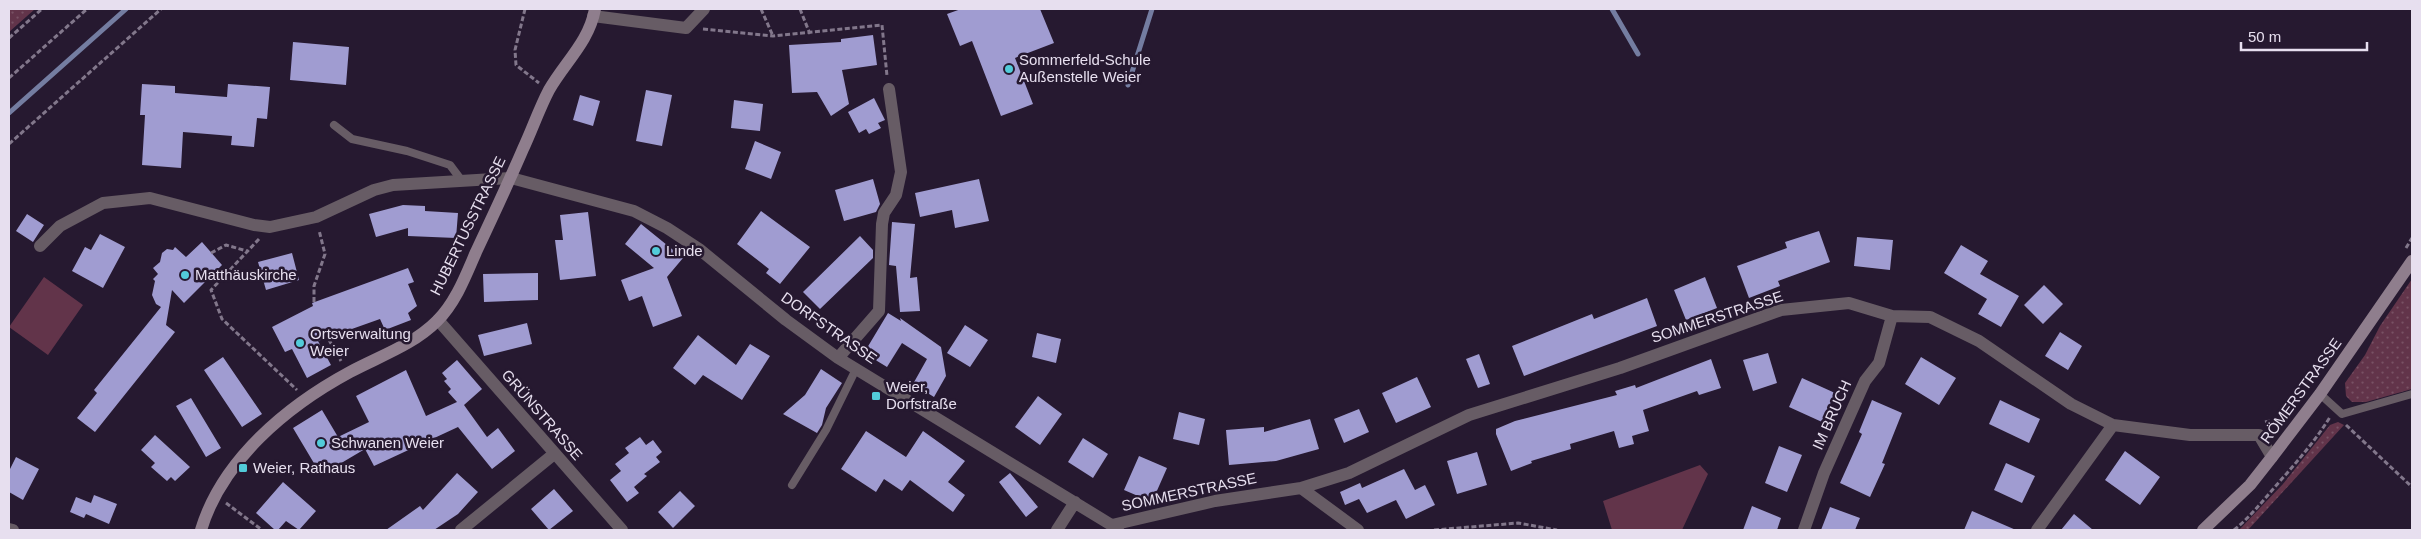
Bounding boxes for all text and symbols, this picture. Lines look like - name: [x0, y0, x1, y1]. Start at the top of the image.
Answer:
- scale bar: [2241, 20, 2367, 52]
- text: 50 m: [2248, 28, 2281, 45]
- place label: Sommerfeld-Schule Außenstelle Weier: [1019, 51, 1151, 85]
- marker: Sommerfeld-Schule Außenstelle Weier: [1003, 63, 1015, 75]
- street label: HUBERTUSSTRASSE: [427, 154, 509, 298]
- place label: Linde: [666, 242, 703, 259]
- marker: Linde: [650, 245, 662, 257]
- place label: Matthäuskirche: [195, 266, 297, 283]
- marker: Matthäuskirche: [179, 269, 191, 281]
- street label: SOMMERSTRASSE: [1649, 287, 1785, 346]
- street label: DORFSTRASSE: [778, 288, 880, 367]
- place label: Ortsverwaltung Weier: [310, 325, 411, 359]
- street label: RÖMERSTRASSE: [2257, 335, 2344, 447]
- marker: Ortsverwaltung Weier: [294, 337, 306, 349]
- street label: GRÜNSTRASSE: [499, 366, 586, 463]
- street label: IM BRUCH: [1809, 377, 1854, 452]
- place label: Weier, Dorfstraße: [886, 378, 957, 412]
- marker: Weier, Dorfstraße: [870, 390, 882, 402]
- place label: Schwanen Weier: [331, 434, 444, 451]
- marker: Schwanen Weier: [315, 437, 327, 449]
- place label: Weier, Rathaus: [253, 459, 355, 476]
- marker: Weier, Rathaus: [237, 462, 249, 474]
- street label: SOMMERSTRASSE: [1120, 469, 1258, 514]

